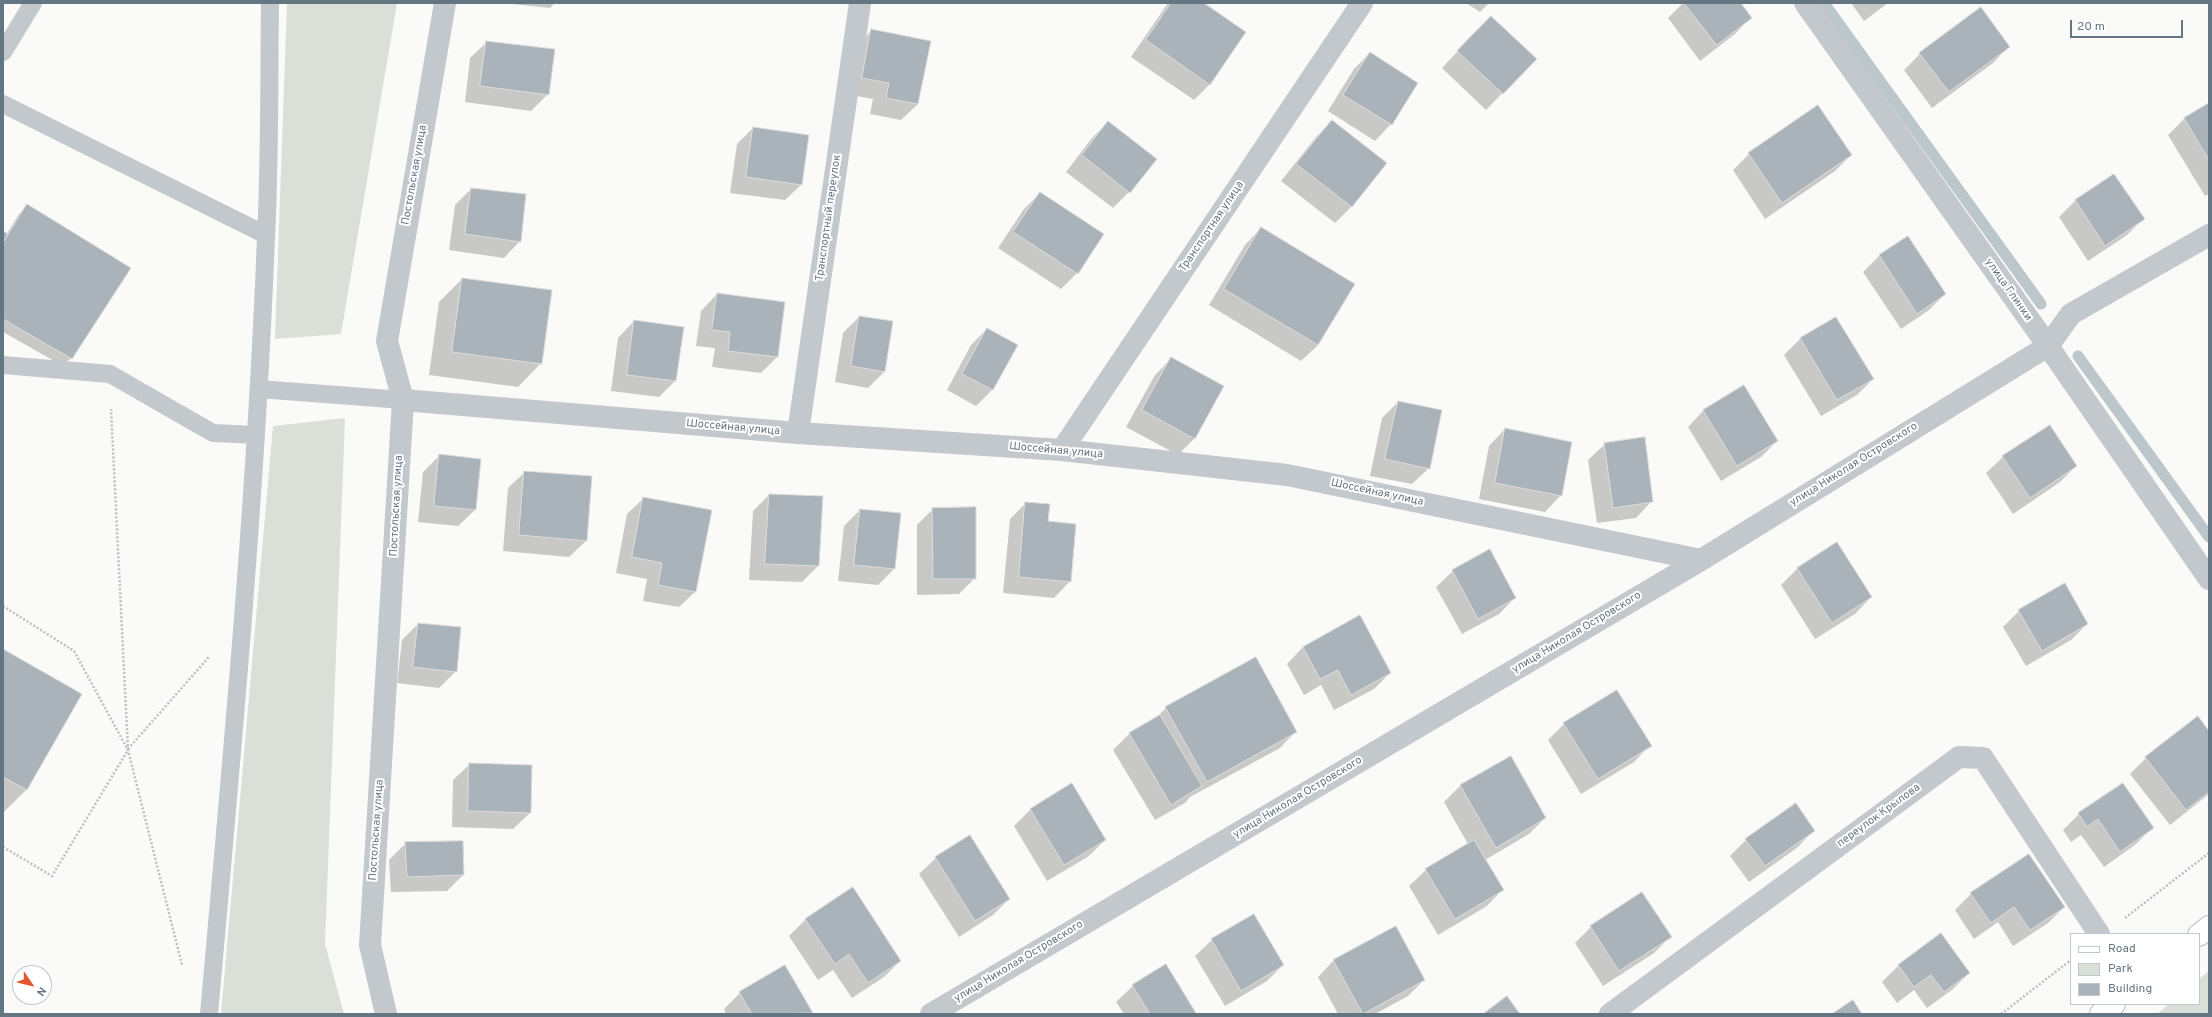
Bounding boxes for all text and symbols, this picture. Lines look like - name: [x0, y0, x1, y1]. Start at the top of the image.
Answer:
- scale bar: [2072, 12, 2185, 38]
- text: 20 m: [2077, 19, 2105, 35]
- street label: Постольская улица: [400, 124, 430, 226]
- street label: Транспортный переулок: [814, 154, 844, 282]
- street label: Транспортная улица: [1177, 179, 1247, 275]
- street label: улица Глинки: [1982, 256, 2034, 324]
- street label: Шоссейная улица: [686, 417, 780, 439]
- street label: улица Николая Островского: [1788, 420, 1920, 510]
- street label: Шоссейная улица: [1009, 440, 1103, 462]
- street label: Постольская улица: [388, 455, 406, 557]
- street label: Шоссейная улица: [1330, 477, 1424, 509]
- street label: улица Николая Островского: [1510, 589, 1644, 677]
- street label: улица Николая Островского: [1231, 754, 1365, 842]
- street label: Постольская улица: [367, 779, 387, 881]
- street label: переулок Крылова: [1835, 781, 1923, 851]
- street label: улица Николая Островского: [952, 918, 1086, 1006]
- legend: [2070, 933, 2200, 1005]
- text: Road: [2108, 941, 2136, 957]
- text: Park: [2108, 961, 2133, 977]
- north arrow: [12, 965, 52, 1005]
- text: Building: [2108, 981, 2152, 997]
- text: N: [33, 984, 49, 999]

